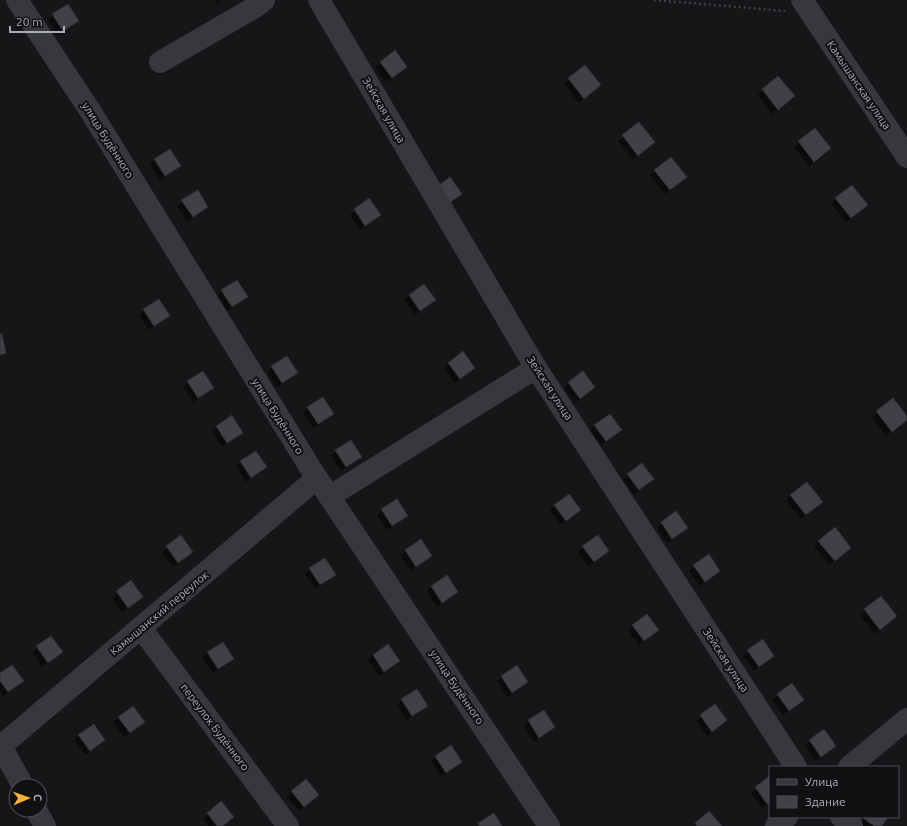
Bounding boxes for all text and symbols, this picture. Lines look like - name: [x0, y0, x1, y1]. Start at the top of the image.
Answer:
- scale bar: [10, 8, 64, 34]
- text: 20 m: [16, 15, 43, 28]
- street label: Камышанская улица: [825, 38, 893, 132]
- street label: Зейская улица: [360, 75, 408, 145]
- street label: улица Будённого: [80, 100, 136, 180]
- street label: Зейская улица: [525, 354, 575, 422]
- street label: улица Будённого: [250, 376, 306, 456]
- street label: Камышанский переулок: [107, 568, 211, 658]
- street label: Зейская улица: [701, 626, 751, 694]
- street label: улица Будённого: [428, 648, 486, 726]
- street label: переулок Будённого: [178, 681, 252, 773]
- legend: [769, 766, 899, 818]
- text: Улица: [805, 775, 838, 788]
- north arrow: [8, 778, 48, 818]
- text: С: [32, 794, 44, 801]
- text: Здание: [805, 795, 846, 808]

